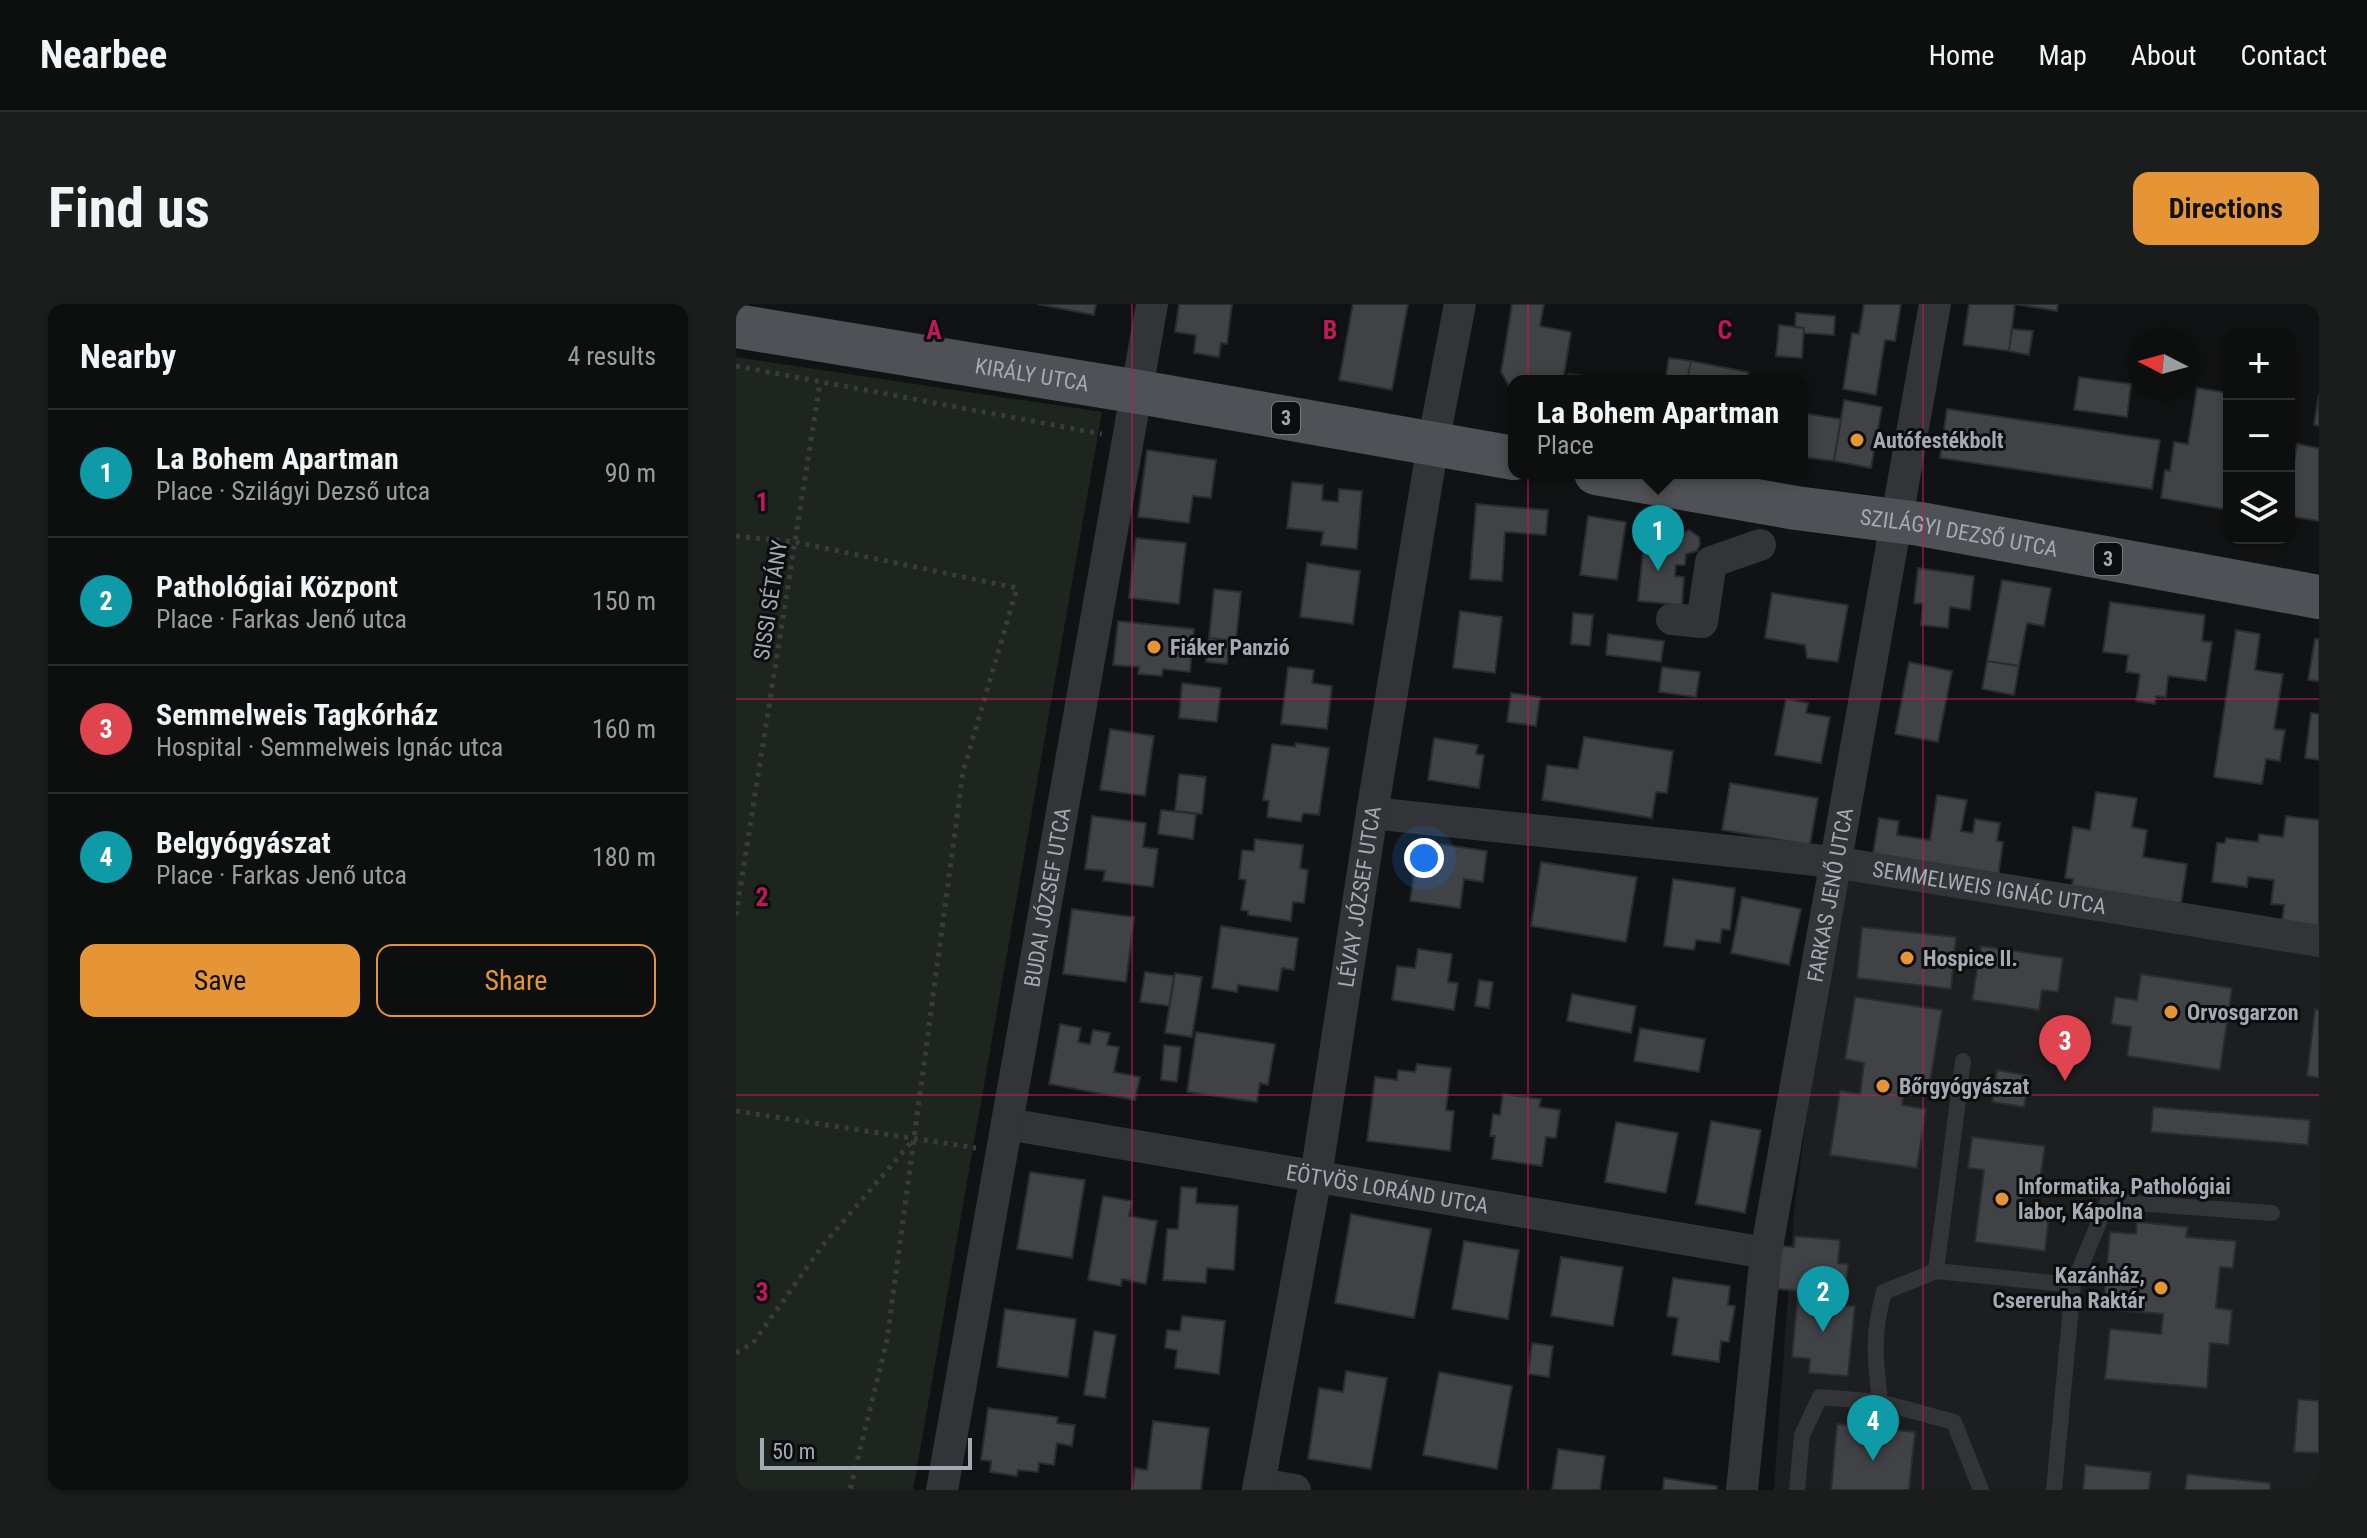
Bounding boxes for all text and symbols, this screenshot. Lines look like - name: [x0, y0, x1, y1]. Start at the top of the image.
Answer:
- text: Nearbee: [40, 33, 167, 77]
- text: Home: [1929, 39, 1994, 72]
- text: Map: [2038, 39, 2087, 72]
- text: About: [2131, 39, 2197, 72]
- text: Contact: [2241, 39, 2327, 72]
- button: Directions: [2133, 172, 2319, 245]
- text: Find us: [48, 175, 210, 241]
- text: A: [926, 315, 942, 345]
- text: B: [1323, 315, 1337, 345]
- text: C: [1718, 315, 1733, 345]
- north arrow: [2127, 328, 2199, 400]
- map controls: [2223, 328, 2295, 544]
- button: +: [2223, 328, 2295, 400]
- text: Nearby: [80, 336, 176, 376]
- text: 4 results: [567, 341, 656, 371]
- street label: KIRÁLY UTCA: [973, 353, 1091, 397]
- popup: [1508, 375, 1808, 479]
- text: La Bohem Apartman: [1537, 395, 1779, 430]
- button: −: [2223, 400, 2295, 472]
- road number: 3: [1272, 402, 1300, 434]
- place label: Autófestékbolt: [1873, 428, 2004, 453]
- text: Place: [1537, 430, 1594, 460]
- marker: Autófestékbolt: [1848, 431, 1866, 449]
- text: La Bohem Apartman: [156, 441, 399, 476]
- text: 1: [99, 458, 113, 488]
- text: 90 m: [605, 458, 656, 488]
- button: layers: [2223, 472, 2295, 544]
- text: Place · Szilágyi Dezső utca: [156, 476, 430, 506]
- text: 1: [755, 487, 769, 517]
- street label: SZILÁGYI DEZSŐ UTCA: [1859, 504, 2060, 562]
- pin: 1: [1632, 505, 1684, 571]
- street label: SISSI SÉTÁNY: [749, 538, 792, 662]
- road number: 3: [2094, 543, 2122, 575]
- text: Pathológiai Központ: [156, 569, 398, 604]
- text: 2: [99, 586, 113, 616]
- text: 150 m: [592, 586, 656, 616]
- text: Place · Farkas Jenő utca: [156, 604, 407, 634]
- place label: Fiáker Panzió: [1170, 635, 1290, 660]
- marker: Fiáker Panzió: [1145, 638, 1163, 656]
- text: Semmelweis Tagkórház: [156, 697, 438, 732]
- text: 3: [99, 714, 113, 744]
- text: 160 m: [592, 714, 656, 744]
- text: Hospital · Semmelweis Ignác utca: [156, 732, 503, 762]
- street label: LÉVAY JÓZSEF UTCA: [1333, 804, 1386, 989]
- street label: BUDAI JÓZSEF UTCA: [1019, 805, 1076, 989]
- street label: FARKAS JENŐ UTCA: [1802, 806, 1858, 984]
- text: Belgyógyászat: [156, 825, 331, 860]
- your location: [1404, 838, 1444, 878]
- text: 4: [99, 842, 113, 872]
- text: 180 m: [592, 842, 656, 872]
- street label: SEMMELWEIS IGNÁC UTCA: [1871, 856, 2108, 919]
- text: Place · Farkas Jenő utca: [156, 860, 407, 890]
- text: 2: [755, 882, 769, 912]
- button: Save: [80, 944, 360, 1017]
- button: Share: [376, 944, 656, 1017]
- place label: Hospice II.: [1923, 946, 2018, 971]
- marker: Hospice II.: [1898, 949, 1916, 967]
- place label: Orvosgarzon: [2187, 1000, 2299, 1025]
- marker: Orvosgarzon: [2162, 1003, 2180, 1021]
- pin: 3: [2039, 1015, 2091, 1081]
- place label: Bőrgyógyászat: [1899, 1074, 2029, 1099]
- marker: Bőrgyógyászat: [1874, 1077, 1892, 1095]
- street label: EÖTVÖS LORÁND UTCA: [1284, 1160, 1491, 1219]
- place label: Informatika, Pathológiai labor, Kápolna: [2018, 1174, 2231, 1224]
- marker: Informatika, Pathológiai labor, Kápolna: [1993, 1190, 2011, 1208]
- place label: Kazánház, Csereruha Raktár: [1993, 1263, 2145, 1313]
- pin: 2: [1797, 1266, 1849, 1332]
- text: 3: [755, 1277, 769, 1307]
- marker: Kazánház, Csereruha Raktár: [2152, 1279, 2170, 1297]
- pin: 4: [1847, 1395, 1899, 1461]
- scale bar: [760, 1434, 972, 1470]
- text: 50 m: [772, 1439, 815, 1464]

